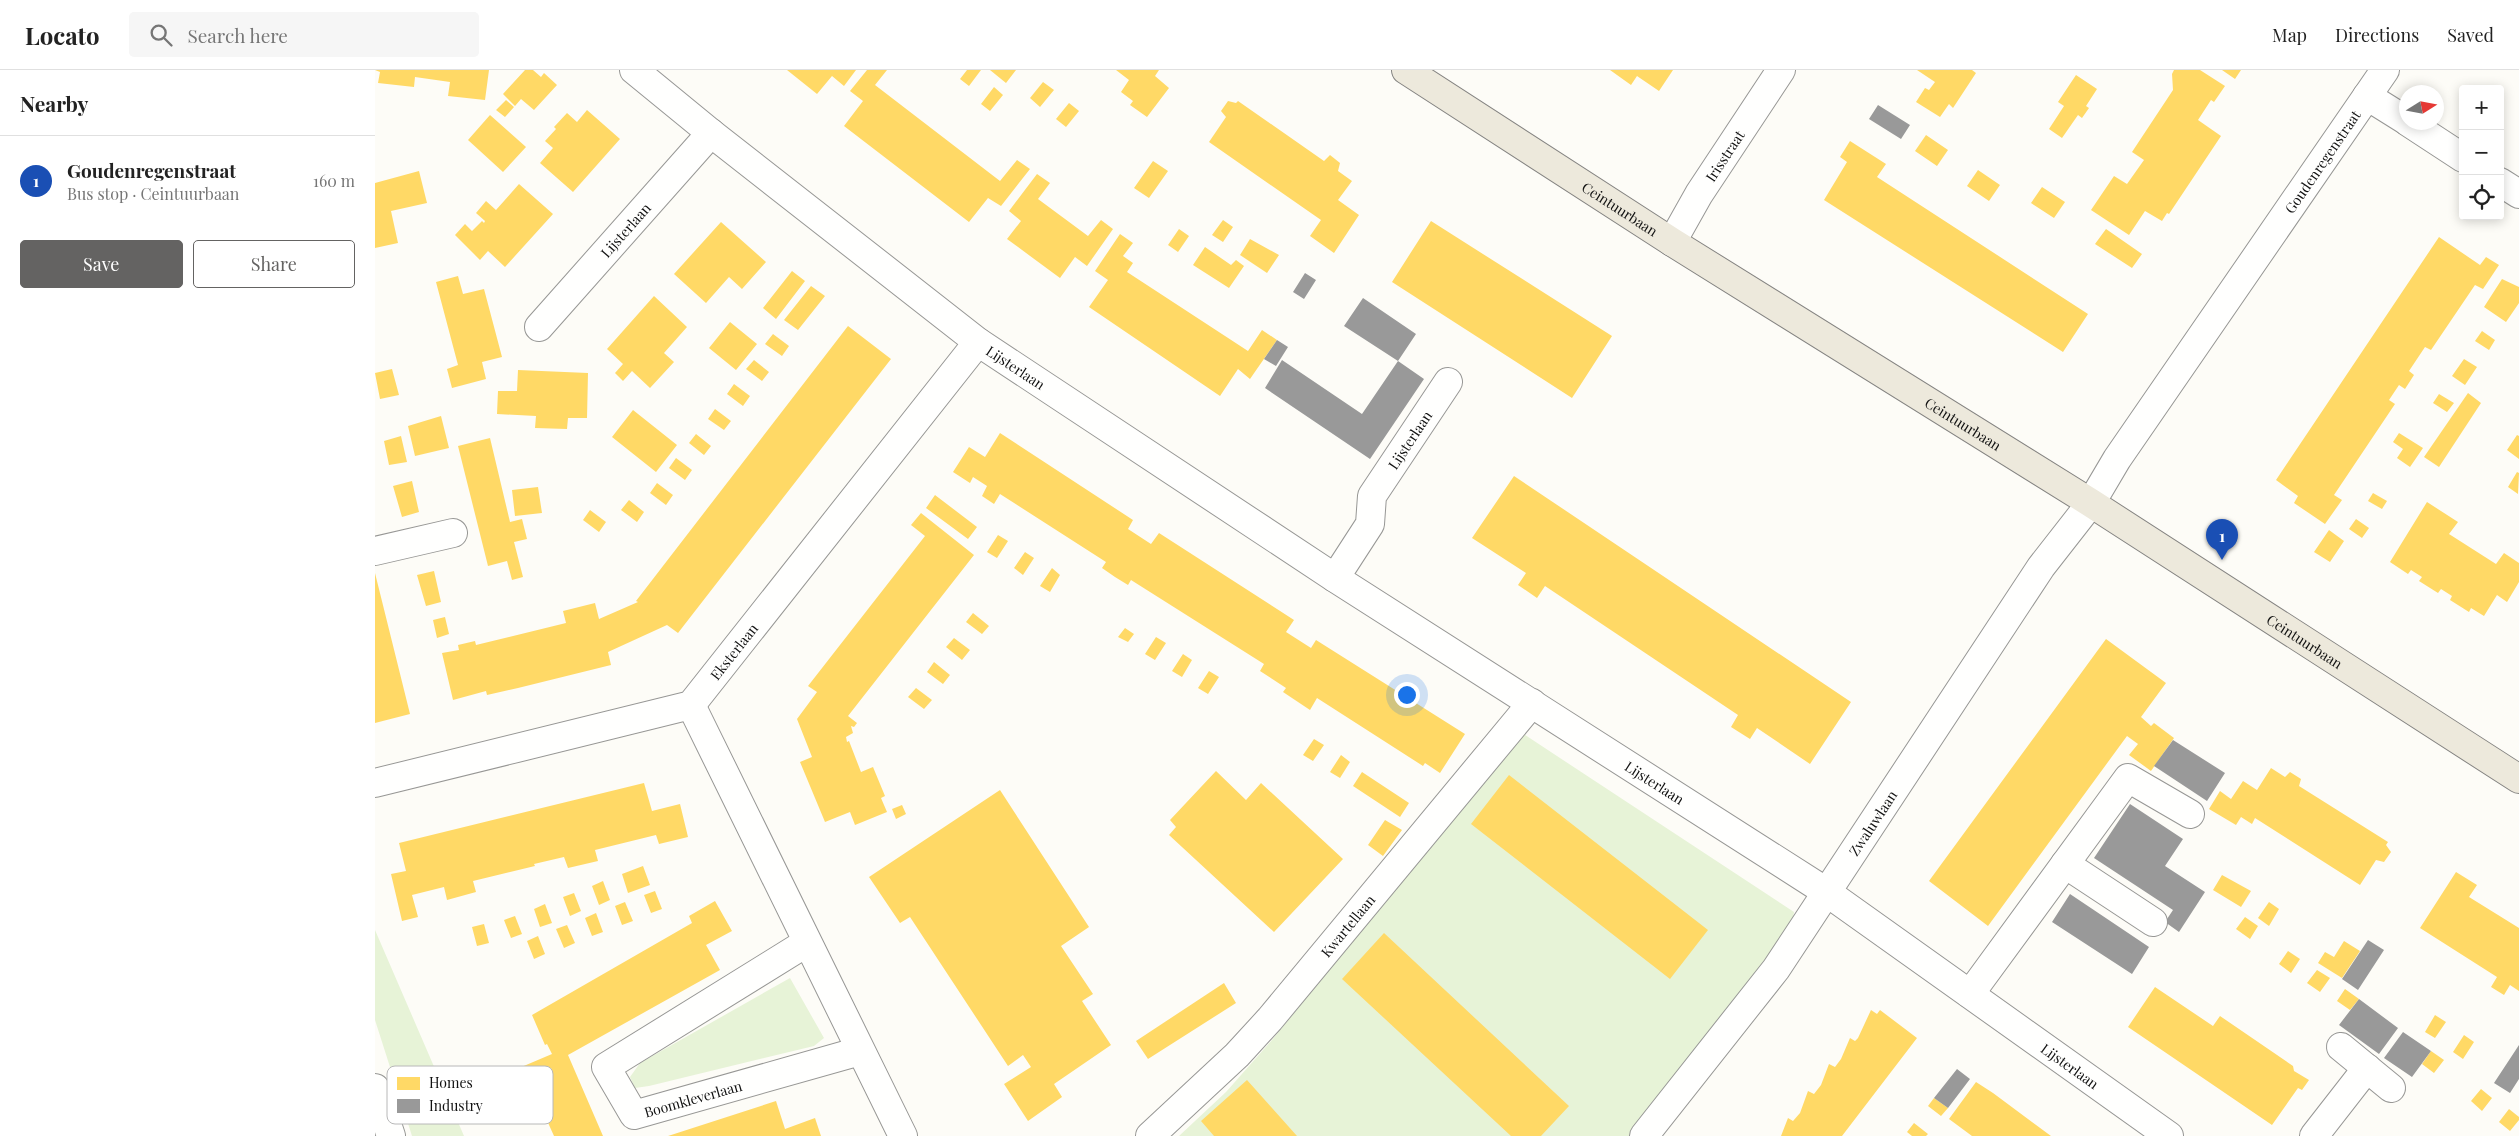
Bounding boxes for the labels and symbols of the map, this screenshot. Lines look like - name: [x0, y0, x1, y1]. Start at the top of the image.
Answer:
- north arrow: [2399, 85, 2444, 130]
- street label: Goudenregenstraat: [2280, 105, 2365, 217]
- street label: Irisstraat: [1700, 125, 1749, 185]
- street label: Ceintuurbaan: [1579, 177, 1662, 240]
- street label: Lijsterlaan: [596, 198, 655, 261]
- street label: Lijsterlaan: [983, 341, 1050, 394]
- street label: Ceintuurbaan: [1922, 393, 2006, 455]
- street label: Lijsterlaan: [1383, 406, 1436, 473]
- pin: 1: [2206, 519, 2238, 560]
- street label: Ceintuurbaan: [2263, 610, 2347, 673]
- street label: Eksterlaan: [705, 619, 762, 683]
- your location: [1394, 682, 1420, 708]
- street label: Lijsterlaan: [1622, 756, 1689, 809]
- street label: Zwaluwlaan: [1844, 786, 1901, 859]
- street label: Kwartellaan: [1316, 890, 1379, 961]
- street label: Lijsterlaan: [2038, 1039, 2103, 1093]
- legend: [387, 1066, 553, 1124]
- text: Homes: [429, 1073, 473, 1092]
- street label: Boomkleverlaan: [642, 1075, 745, 1121]
- text: Industry: [429, 1096, 483, 1115]

